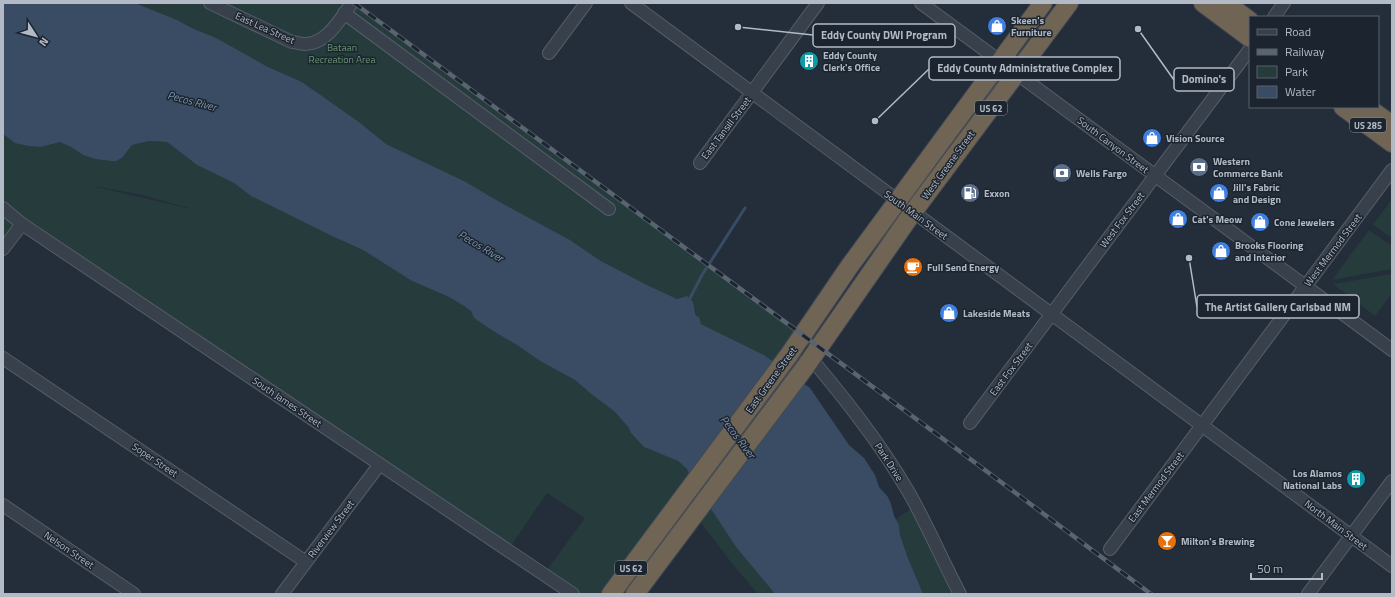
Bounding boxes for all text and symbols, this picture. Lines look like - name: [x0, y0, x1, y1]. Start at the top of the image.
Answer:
- street label: East Lea Street: [233, 8, 298, 48]
- place label: Skeen's Furniture: [1011, 13, 1052, 40]
- shop icon: Skeen's Furniture: [986, 15, 1008, 37]
- north arrow: [16, 16, 56, 56]
- legend: [1249, 16, 1379, 108]
- text: Road: [1285, 22, 1311, 41]
- callout: Eddy County DWI Program: [813, 24, 955, 47]
- text: Eddy County DWI Program: [821, 27, 947, 43]
- text: N: [35, 34, 53, 50]
- park label: Bataan Recreation Area: [309, 40, 375, 67]
- text: Railway: [1285, 42, 1325, 61]
- place label: Eddy County Clerk's Office: [823, 48, 880, 75]
- building icon: Eddy County Clerk's Office: [798, 50, 820, 72]
- callout: Eddy County Administrative Complex: [929, 57, 1120, 80]
- text: Eddy County Administrative Complex: [937, 60, 1113, 76]
- text: Park: [1285, 62, 1308, 81]
- callout: Domino's: [1174, 68, 1234, 91]
- text: Domino's: [1182, 71, 1226, 87]
- text: Water: [1285, 82, 1316, 101]
- water label: Pecos River: [166, 87, 220, 116]
- street label: East Tansill Street: [697, 93, 755, 162]
- road number: US 62: [975, 101, 1007, 115]
- street label: South Canyon Street: [1074, 113, 1152, 177]
- road number: US 285: [1350, 118, 1386, 132]
- street label: West Greene Street: [918, 127, 978, 203]
- shop icon: Vision Source: [1141, 127, 1163, 149]
- place label: Vision Source: [1166, 131, 1225, 146]
- place label: Western Commerce Bank: [1213, 154, 1284, 181]
- bank icon: Western Commerce Bank: [1188, 156, 1210, 178]
- bank icon: Wells Fargo: [1051, 162, 1073, 184]
- place label: Wells Fargo: [1076, 166, 1127, 181]
- place label: Jill's Fabric and Design: [1233, 180, 1281, 207]
- fuel station icon: Exxon: [959, 182, 981, 204]
- shop icon: Jill's Fabric and Design: [1208, 182, 1230, 204]
- place label: Exxon: [984, 186, 1010, 201]
- street label: South Main Street: [881, 187, 952, 244]
- street label: West Fox Street: [1096, 188, 1148, 251]
- shop icon: Cat's Meow: [1167, 208, 1189, 230]
- street label: West Mermod Street: [1301, 210, 1366, 290]
- shop icon: Cone Jewelers: [1249, 211, 1271, 233]
- place label: Cat's Meow: [1192, 212, 1242, 227]
- place label: Cone Jewelers: [1274, 215, 1335, 230]
- water label: Pecos River: [455, 226, 508, 266]
- place label: Brooks Flooring and Interior: [1235, 238, 1304, 265]
- shop icon: Brooks Flooring and Interior: [1210, 240, 1232, 262]
- cafe icon: Full Send Energy: [902, 256, 924, 278]
- place label: Full Send Energy: [927, 260, 999, 275]
- callout: The Artist Gallery Carlsbad NM: [1197, 295, 1359, 318]
- text: The Artist Gallery Carlsbad NM: [1205, 299, 1351, 315]
- shop icon: Lakeside Meats: [938, 302, 960, 324]
- place label: Lakeside Meats: [963, 306, 1030, 321]
- street label: East Fox Street: [986, 339, 1036, 399]
- street label: East Greene Street: [742, 343, 801, 416]
- street label: South James Street: [249, 373, 325, 431]
- water label: Pecos River: [717, 412, 760, 463]
- street label: Soper Street: [129, 439, 181, 481]
- street label: Park Drive: [871, 440, 907, 484]
- street label: East Mermod Street: [1125, 448, 1188, 525]
- place label: Los Alamos National Labs: [1283, 466, 1342, 493]
- building icon: Los Alamos National Labs: [1345, 468, 1367, 490]
- street label: Riverview Street: [304, 496, 358, 561]
- street label: North Main Street: [1301, 496, 1371, 554]
- street label: Nelson Street: [41, 528, 97, 573]
- bar icon: Milton's Brewing: [1156, 530, 1178, 552]
- place label: Milton's Brewing: [1181, 534, 1255, 549]
- scale bar: [1251, 555, 1322, 581]
- text: 50 m: [1257, 559, 1283, 578]
- road number: US 62: [615, 561, 647, 575]

